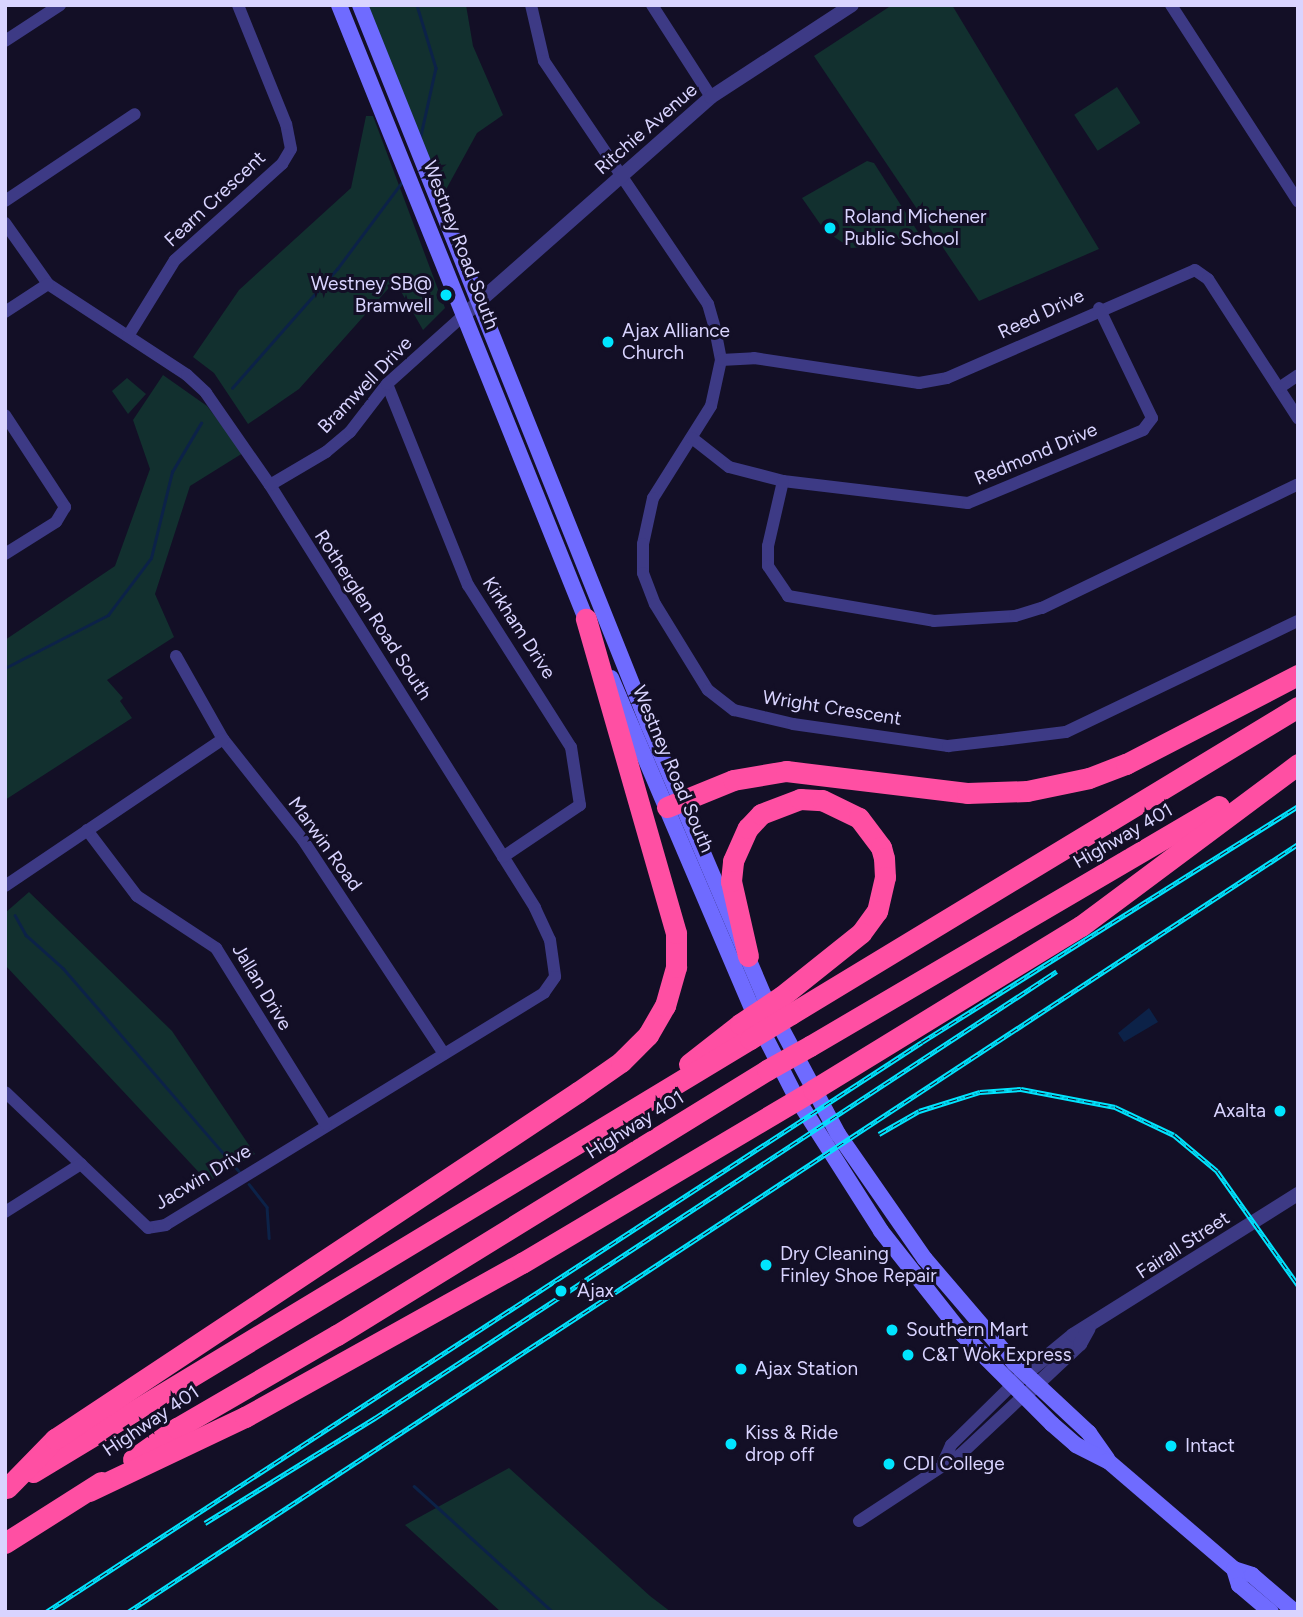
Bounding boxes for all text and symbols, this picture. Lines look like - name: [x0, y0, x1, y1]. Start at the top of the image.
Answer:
- street label: Ritchie Avenue: [590, 78, 702, 180]
- street label: Fearn Crescent: [160, 146, 270, 252]
- street label: Westney Road South: [418, 157, 504, 333]
- place label: Roland Michener Public School: [844, 206, 986, 250]
- marker: Roland Michener Public School: [822, 220, 838, 236]
- place label: Westney SB@ Bramwell: [311, 273, 432, 317]
- street label: Reed Drive: [994, 284, 1088, 344]
- marker: Westney SB@ Bramwell: [438, 287, 454, 303]
- place label: Ajax Alliance Church: [622, 320, 730, 364]
- street label: Bramwell Drive: [313, 332, 417, 438]
- marker: Ajax Alliance Church: [600, 334, 616, 350]
- street label: Redmond Drive: [971, 418, 1101, 490]
- street label: Rotherglen Road South: [310, 526, 436, 704]
- street label: Kirkham Drive: [478, 573, 560, 683]
- street label: Westney Road South: [628, 682, 718, 856]
- street label: Wright Crescent: [761, 686, 903, 730]
- street label: Marwin Road: [283, 793, 367, 895]
- street label: Highway 401: [1069, 798, 1177, 874]
- street label: Jallan Drive: [227, 940, 297, 1034]
- street label: Highway 401: [582, 1086, 688, 1164]
- place label: Axalta: [1214, 1100, 1266, 1122]
- marker: Axalta: [1272, 1103, 1288, 1119]
- street label: Jacwin Drive: [151, 1139, 255, 1215]
- street label: Fairall Street: [1132, 1206, 1234, 1284]
- place label: Dry Cleaning Finley Shoe Repair: [780, 1243, 937, 1287]
- marker: Dry Cleaning Finley Shoe Repair: [758, 1257, 774, 1273]
- place label: Ajax: [577, 1280, 614, 1302]
- marker: Ajax: [551, 1281, 571, 1301]
- place label: Southern Mart: [906, 1319, 1029, 1341]
- marker: Southern Mart: [884, 1322, 900, 1338]
- place label: C&T Wok Express: [922, 1344, 1072, 1366]
- marker: C&T Wok Express: [900, 1347, 916, 1363]
- place label: Ajax Station: [755, 1358, 858, 1380]
- marker: Ajax Station: [733, 1361, 749, 1377]
- street label: Highway 401: [99, 1381, 203, 1461]
- place label: Kiss & Ride drop off: [745, 1422, 838, 1466]
- place label: Intact: [1185, 1435, 1235, 1457]
- marker: Kiss & Ride drop off: [723, 1436, 739, 1452]
- marker: Intact: [1163, 1438, 1179, 1454]
- place label: CDI College: [903, 1453, 1005, 1475]
- marker: CDI College: [881, 1456, 897, 1472]

